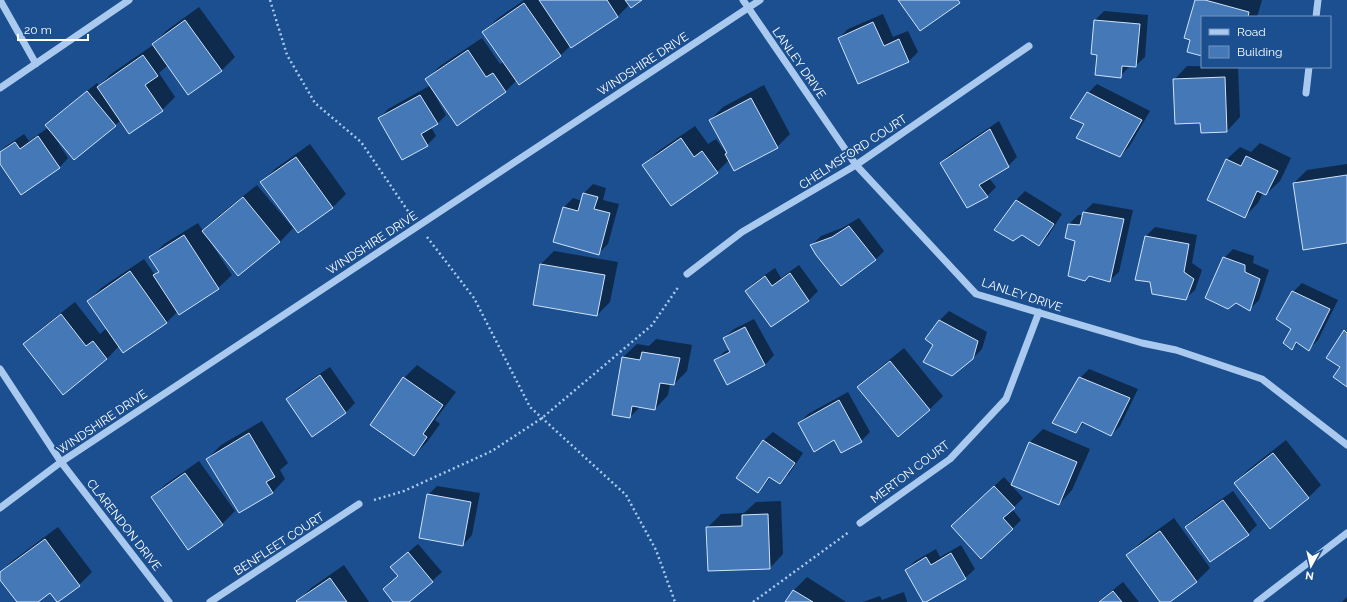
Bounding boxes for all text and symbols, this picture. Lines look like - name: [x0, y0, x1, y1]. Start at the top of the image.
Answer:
- scale bar: [18, 16, 88, 42]
- legend: [1201, 16, 1331, 68]
- text: 20 m: [24, 23, 52, 37]
- street label: LANLEY DRIVE: [769, 25, 829, 101]
- text: Road: [1237, 25, 1266, 39]
- street label: WINDSHIRE DRIVE: [595, 29, 691, 99]
- text: Building: [1237, 45, 1283, 59]
- street label: CHELMSFORD COURT: [796, 111, 910, 192]
- street label: WINDSHIRE DRIVE: [324, 208, 420, 278]
- street label: LANLEY DRIVE: [980, 275, 1064, 315]
- street label: WINDSHIRE DRIVE: [54, 387, 150, 457]
- street label: MERTON COURT: [868, 437, 953, 506]
- street label: CLARENDON DRIVE: [84, 476, 164, 574]
- street label: BENFLEET COURT: [231, 509, 327, 578]
- north arrow: [1291, 546, 1331, 586]
- text: N: [1305, 568, 1315, 582]

